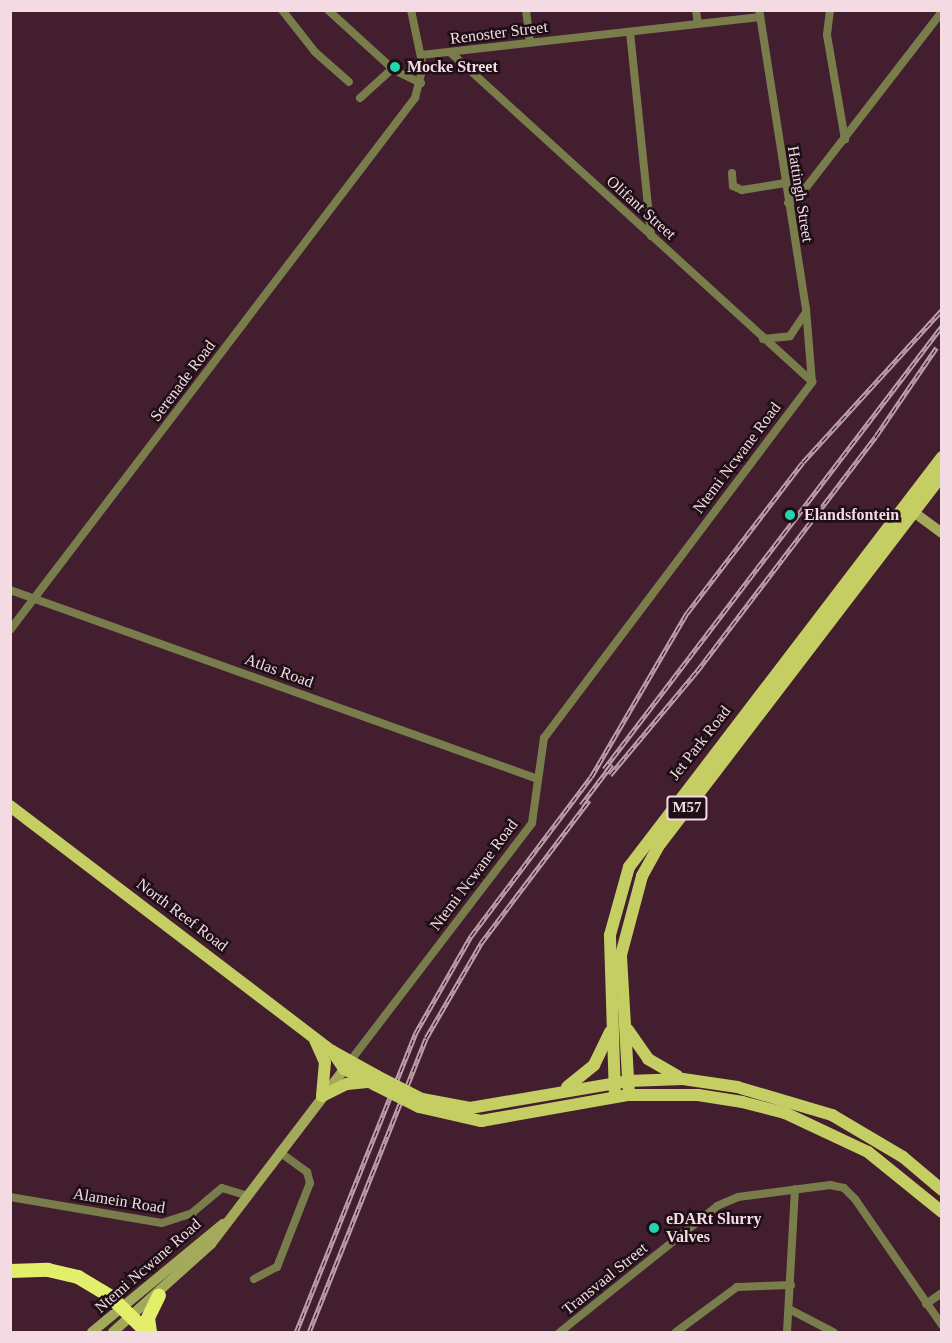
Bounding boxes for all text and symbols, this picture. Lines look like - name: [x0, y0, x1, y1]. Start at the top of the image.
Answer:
- street label: Renoster Street: [449, 17, 549, 49]
- place label: Mocke Street: [407, 57, 498, 77]
- marker: Mocke Street: [388, 60, 402, 74]
- street label: Hattingh Street: [783, 144, 817, 244]
- street label: Olifant Street: [602, 172, 680, 244]
- street label: Serenade Road: [146, 337, 220, 425]
- street label: Ntemi Ncwane Road: [689, 399, 785, 517]
- place label: Elandsfontein: [804, 505, 899, 525]
- marker: Elandsfontein: [781, 506, 799, 524]
- street label: Atlas Road: [242, 650, 316, 692]
- street label: Jet Park Road: [665, 702, 735, 784]
- road number: M57: [666, 796, 708, 820]
- street label: Ntemi Ncwane Road: [426, 816, 522, 934]
- street label: North Reef Road: [133, 874, 231, 956]
- street label: Alamein Road: [72, 1184, 166, 1218]
- place label: eDARt Slurry Valves: [666, 1209, 762, 1247]
- street label: Ntemi Ncwane Road: [91, 1215, 205, 1317]
- marker: eDARt Slurry Valves: [647, 1221, 661, 1235]
- street label: Transvaal Street: [559, 1239, 651, 1319]

